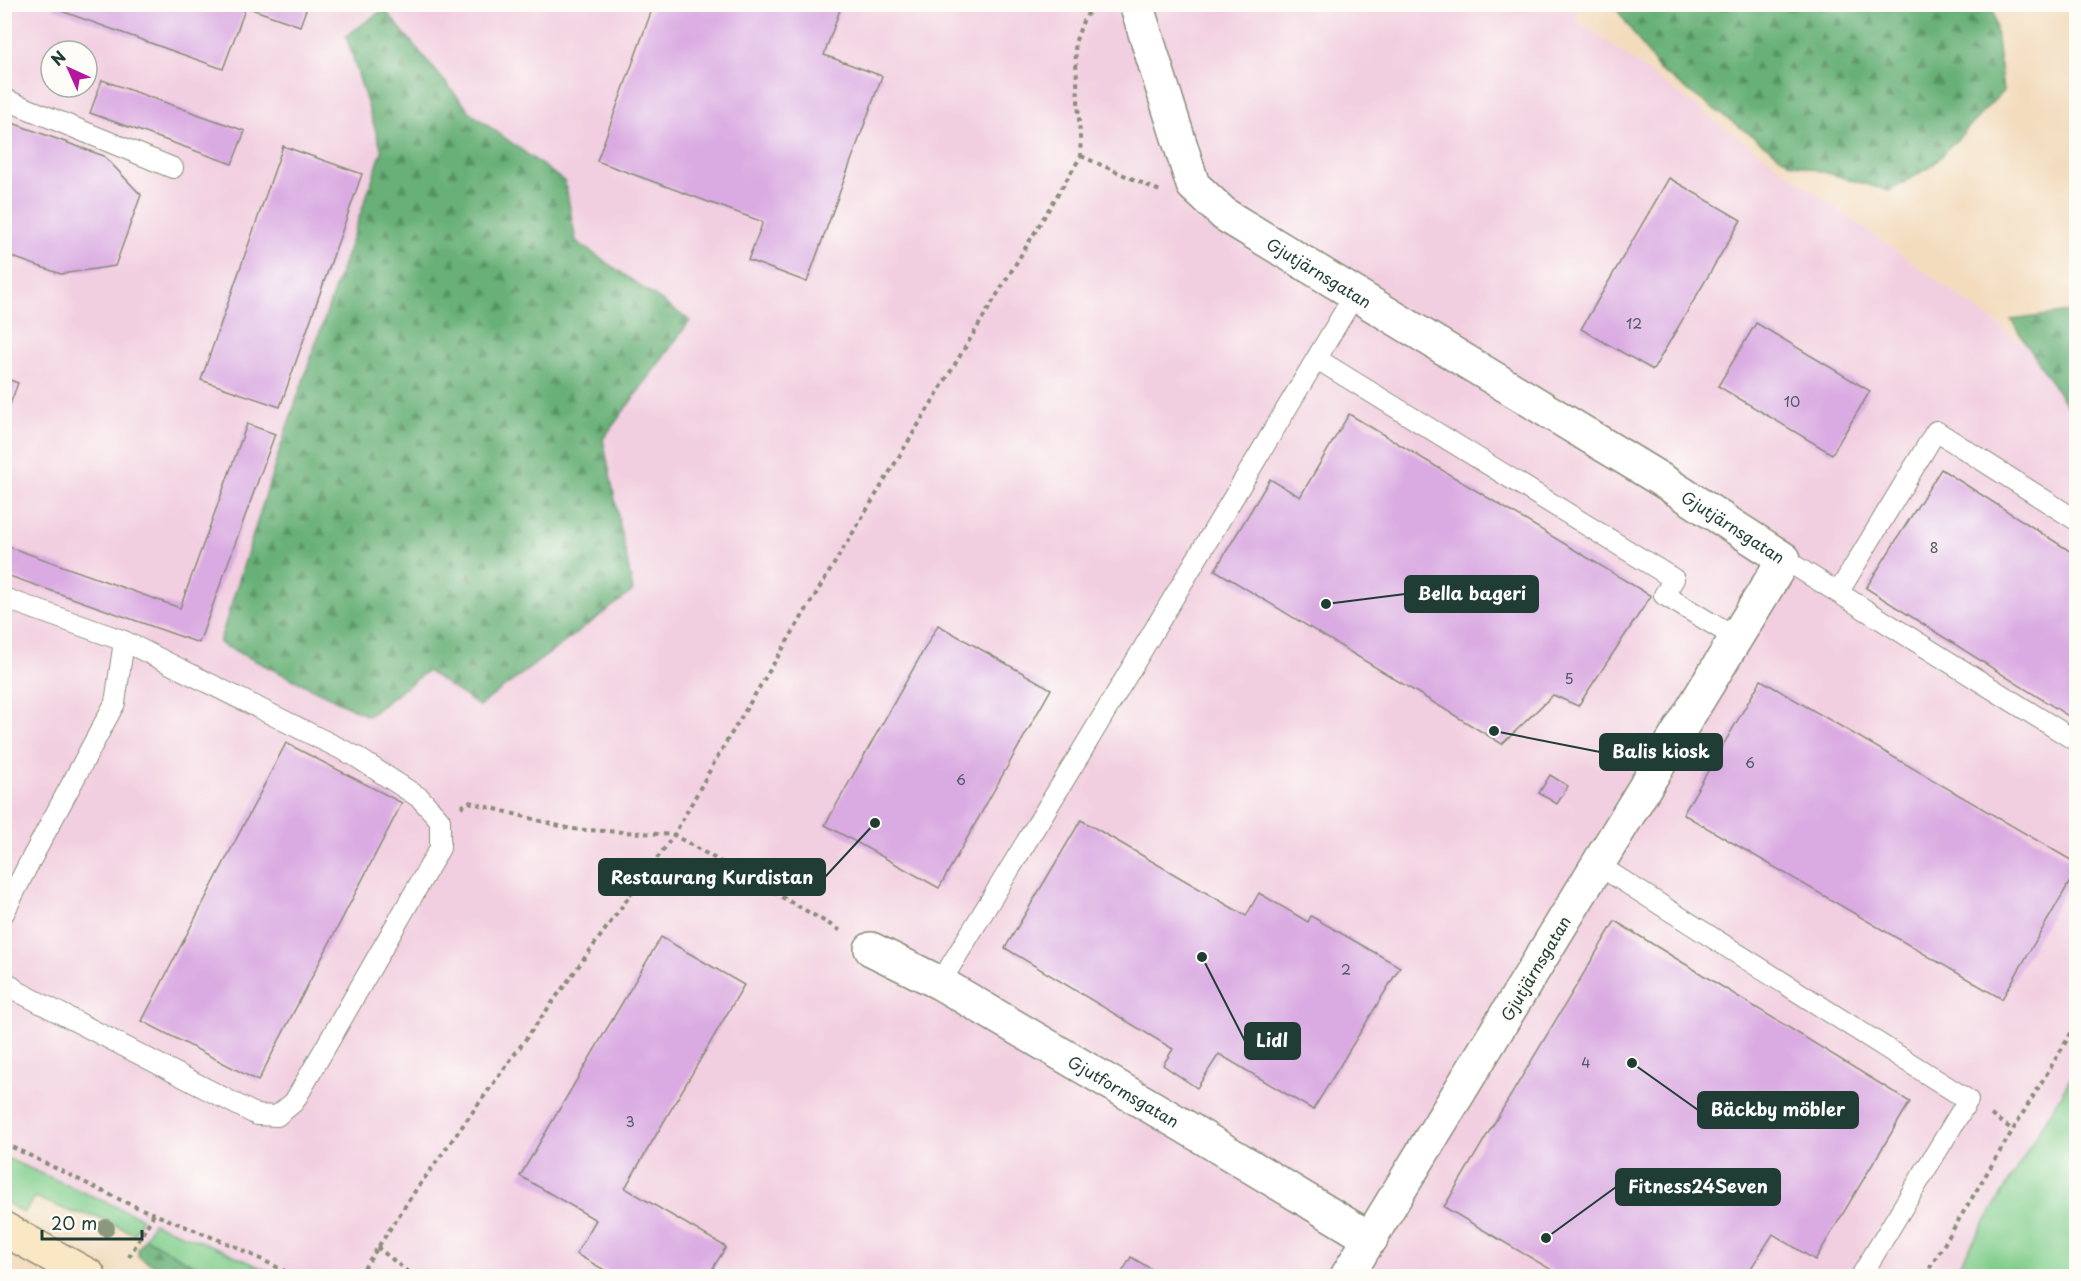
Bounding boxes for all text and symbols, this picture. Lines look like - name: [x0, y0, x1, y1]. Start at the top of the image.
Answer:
- north arrow: [39, 39, 99, 99]
- text: N: [45, 45, 71, 71]
- street label: Gjutjärnsgatan: [1262, 231, 1376, 313]
- house number: 12: [1626, 313, 1642, 334]
- house number: 10: [1784, 391, 1800, 412]
- street label: Gjutjärnsgatan: [1677, 484, 1790, 569]
- house number: 8: [1930, 537, 1938, 558]
- callout: Bella bageri: [1405, 576, 1538, 612]
- text: Bella bageri: [1418, 579, 1526, 606]
- house number: 5: [1564, 668, 1574, 689]
- callout: Balis kiosk: [1600, 734, 1722, 770]
- text: Balis kiosk: [1612, 737, 1710, 764]
- house number: 6: [1745, 752, 1755, 773]
- house number: 6: [956, 769, 966, 790]
- callout: Restaurang Kurdistan: [599, 859, 825, 895]
- text: Restaurang Kurdistan: [611, 863, 813, 890]
- street label: Gjutjärnsgatan: [1494, 911, 1576, 1025]
- house number: 2: [1341, 959, 1351, 980]
- callout: Lidl: [1245, 1023, 1300, 1059]
- text: Lidl: [1256, 1026, 1288, 1053]
- street label: Gjutformsgatan: [1064, 1049, 1184, 1133]
- house number: 4: [1581, 1052, 1591, 1073]
- callout: Bäckby möbler: [1698, 1092, 1858, 1128]
- text: Bäckby möbler: [1711, 1095, 1846, 1122]
- house number: 3: [625, 1111, 635, 1132]
- callout: Fitness24Seven: [1616, 1169, 1780, 1205]
- text: Fitness24Seven: [1628, 1172, 1768, 1199]
- scale bar: [42, 1203, 142, 1241]
- text: 20 m: [51, 1209, 97, 1236]

